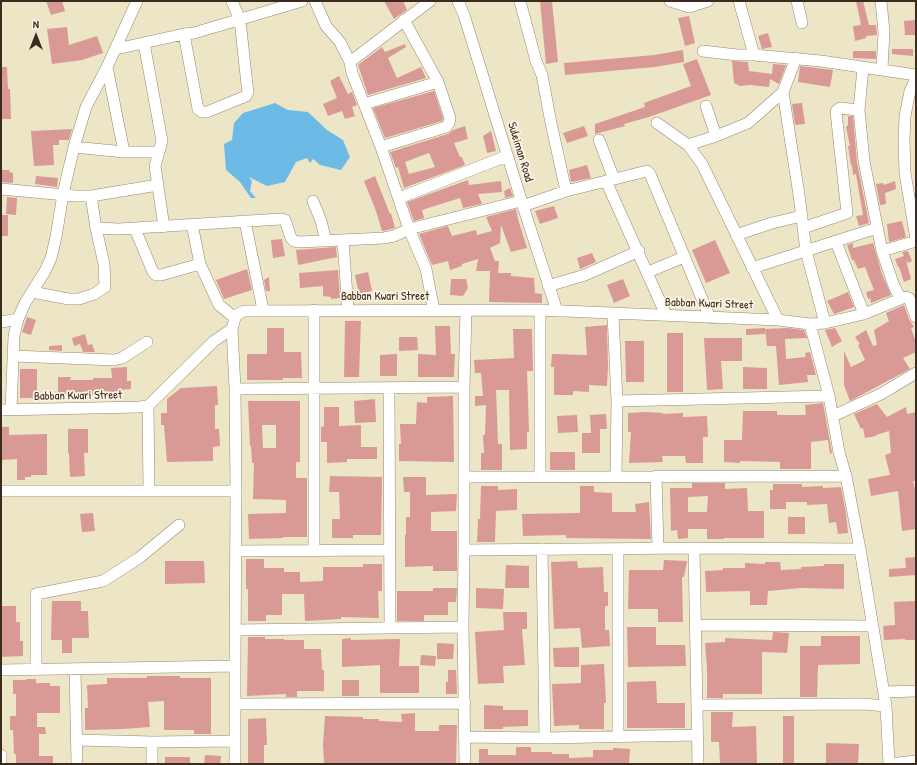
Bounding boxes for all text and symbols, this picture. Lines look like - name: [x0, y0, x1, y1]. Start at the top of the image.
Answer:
- north arrow: [16, 16, 56, 56]
- text: N: [33, 17, 39, 31]
- street label: Suleiman Road: [504, 120, 536, 184]
- street label: Babban Kwari Street: [341, 290, 429, 304]
- street label: Babban Kwari Street: [665, 295, 753, 313]
- street label: Babban Kwari Street: [34, 388, 122, 404]

